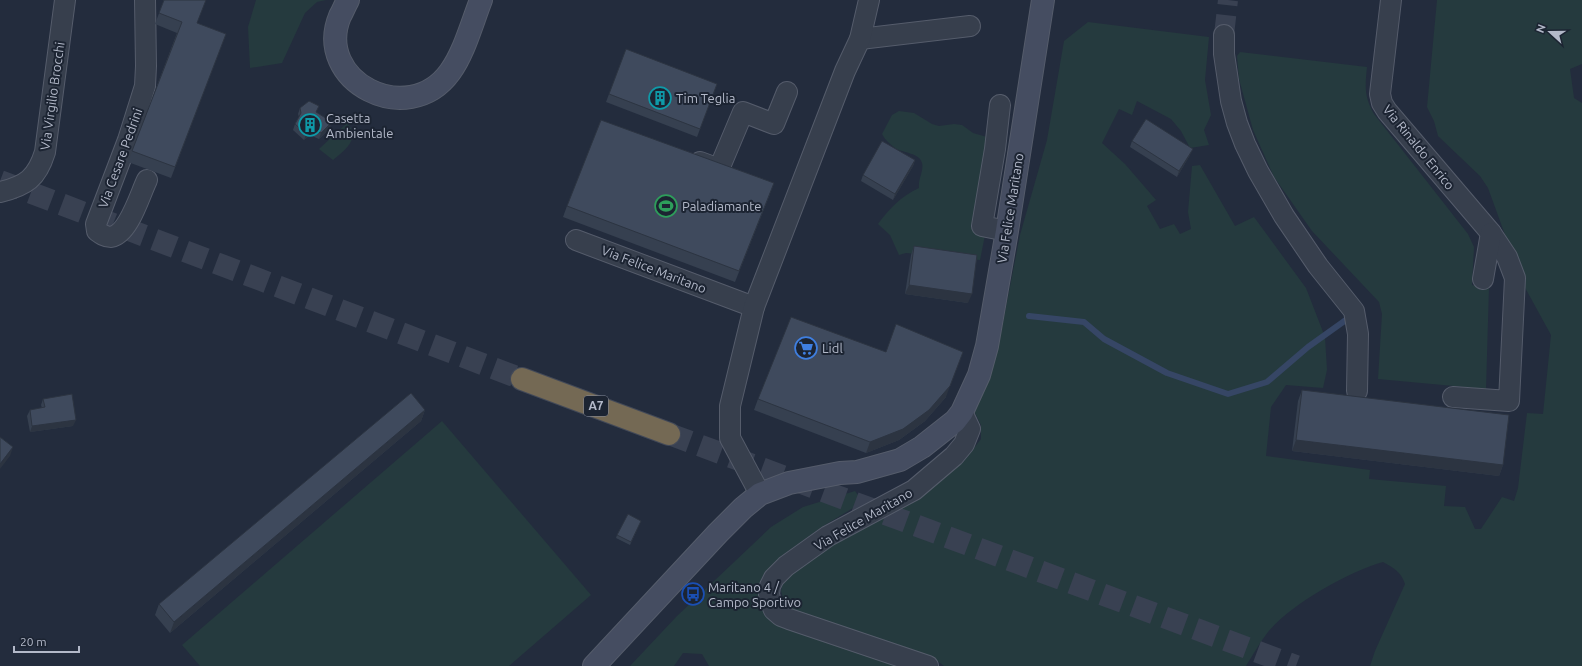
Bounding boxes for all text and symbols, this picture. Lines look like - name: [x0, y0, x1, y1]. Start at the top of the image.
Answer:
- north arrow: [1530, 12, 1570, 52]
- text: N: [1534, 22, 1548, 34]
- street label: Via Virgilio Brocchi: [37, 41, 67, 151]
- building icon: Tim Teglia: [647, 85, 673, 111]
- place label: Tim Teglia: [676, 91, 735, 105]
- street label: Via Rinaldo Enrico: [1381, 102, 1457, 192]
- street label: Via Cesare Pedrini: [95, 106, 145, 210]
- place label: Casetta Ambientale: [326, 111, 393, 140]
- building icon: Casetta Ambientale: [297, 112, 323, 138]
- street label: Via Felice Maritano: [994, 152, 1026, 264]
- sports icon: Paladiamante: [653, 193, 679, 219]
- place label: Paladiamante: [682, 199, 761, 213]
- street label: Via Felice Maritano: [600, 243, 708, 295]
- supermarket icon: Lidl: [793, 335, 819, 361]
- place label: Lidl: [822, 341, 843, 355]
- road number: A7: [584, 396, 608, 416]
- street label: Via Felice Maritano: [811, 485, 915, 553]
- place label: Maritano 4 / Campo Sportivo: [708, 580, 801, 609]
- bus stop icon: Maritano 4 / Campo Sportivo: [680, 581, 706, 607]
- scale bar: [14, 628, 79, 654]
- text: 20 m: [20, 635, 47, 648]

